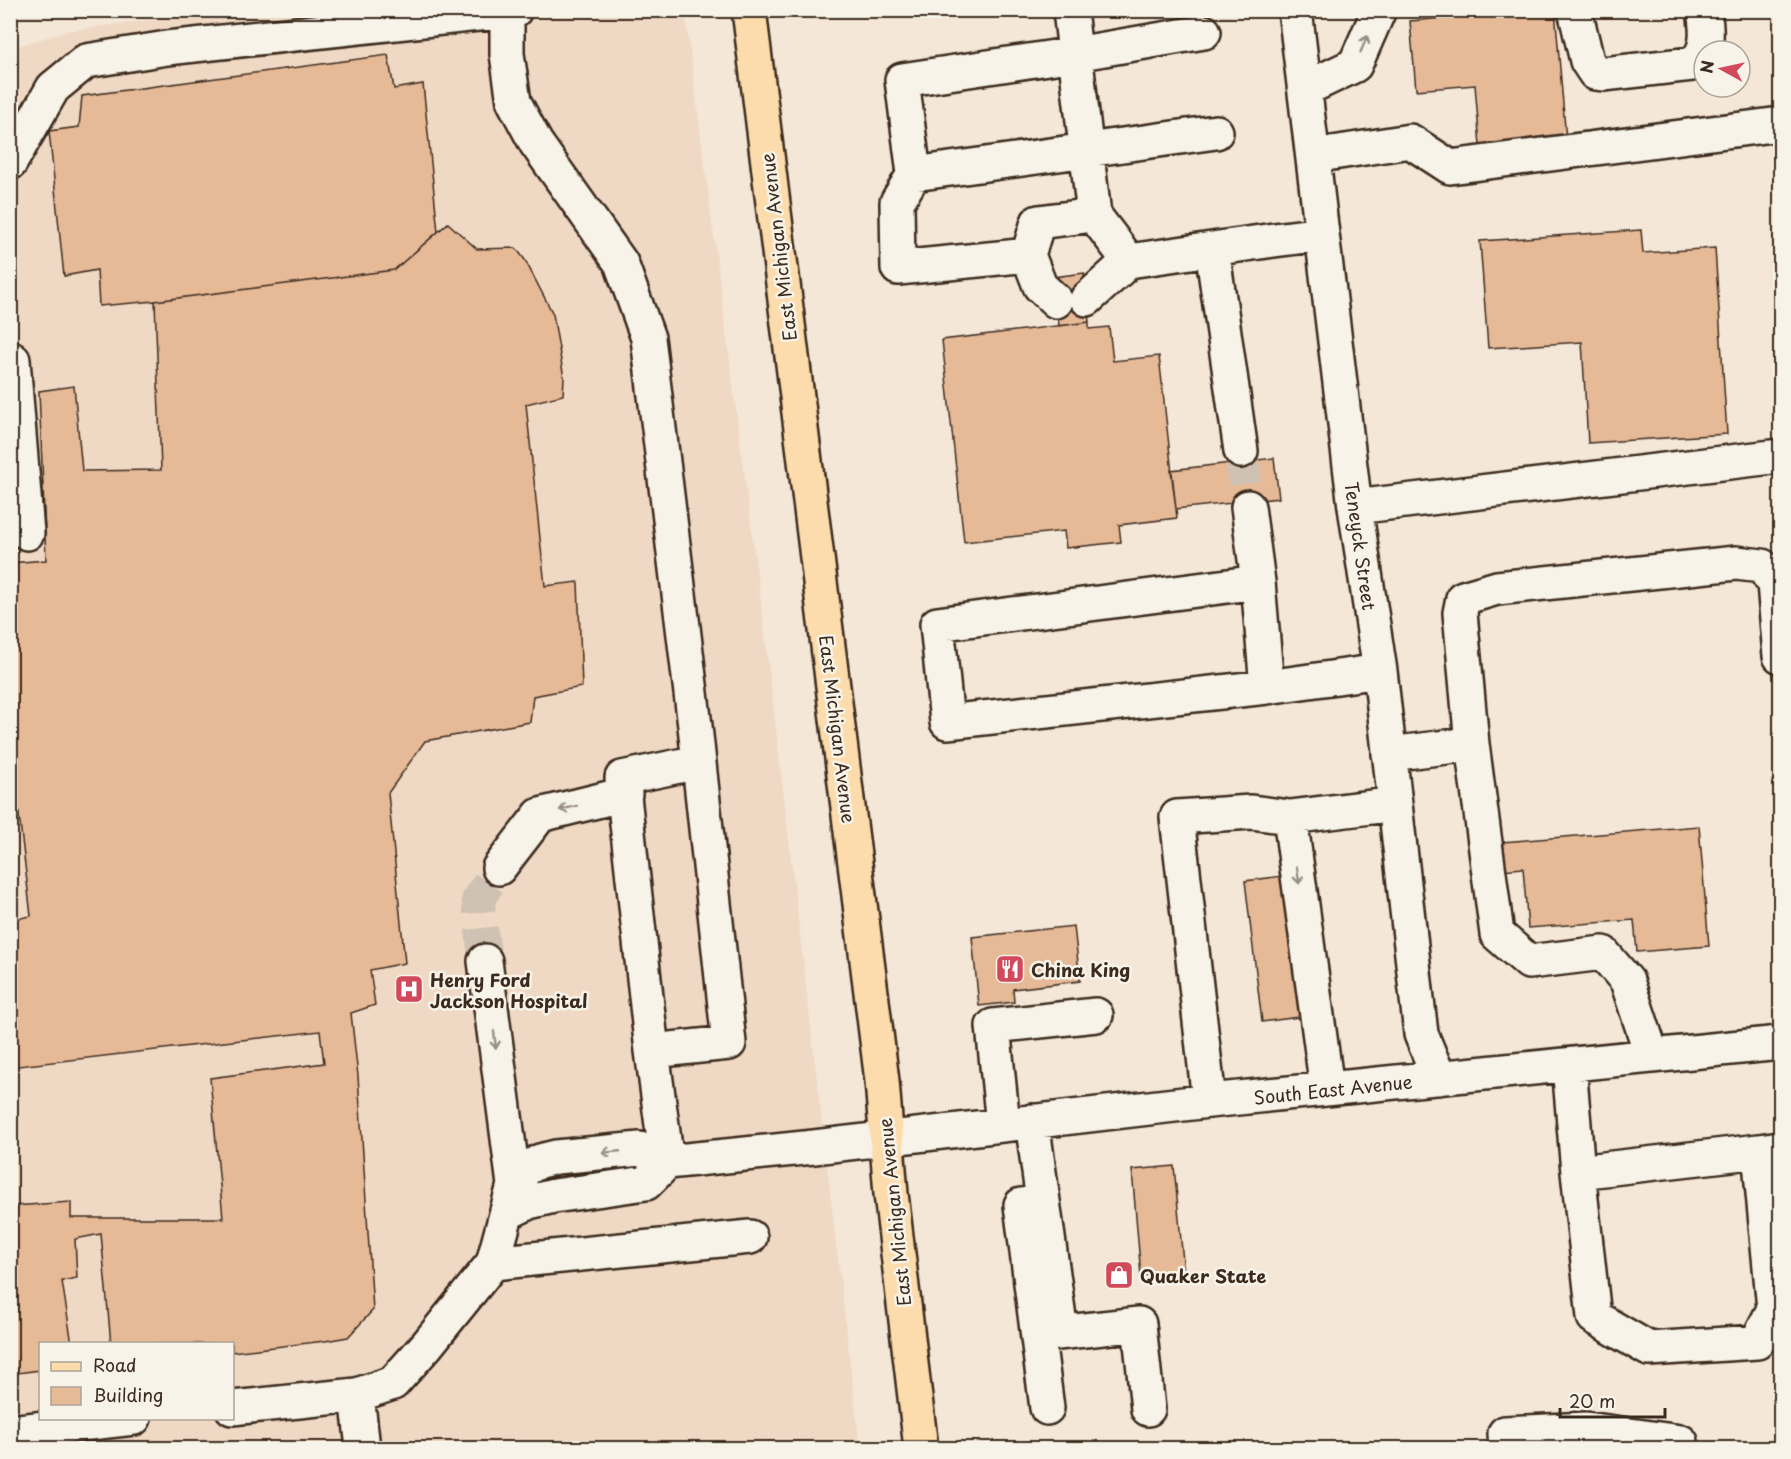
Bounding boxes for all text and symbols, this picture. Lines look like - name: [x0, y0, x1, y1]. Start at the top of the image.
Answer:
- one-way arrow: [1359, 36, 1371, 54]
- north arrow: [1692, 39, 1752, 99]
- text: N: [1693, 59, 1719, 75]
- street label: East Michigan Avenue: [753, 151, 803, 342]
- street label: Teneyck Street: [1339, 480, 1383, 612]
- street label: East Michigan Avenue: [813, 634, 863, 825]
- one-way arrow: [559, 803, 578, 815]
- one-way arrow: [1292, 865, 1303, 884]
- restaurant icon: China King: [994, 953, 1026, 985]
- place label: China King: [1031, 956, 1130, 983]
- place label: Henry Ford Jackson Hospital: [430, 966, 588, 1014]
- hospital icon: Henry Ford Jackson Hospital: [393, 973, 425, 1005]
- one-way arrow: [490, 1029, 501, 1049]
- street label: South East Avenue: [1252, 1067, 1414, 1111]
- street label: East Michigan Avenue: [871, 1116, 917, 1307]
- one-way arrow: [602, 1147, 622, 1158]
- shop icon: Quaker State: [1103, 1259, 1135, 1291]
- place label: Quaker State: [1140, 1262, 1267, 1289]
- legend: [39, 1342, 234, 1420]
- text: Road: [93, 1351, 137, 1378]
- text: Building: [93, 1381, 163, 1408]
- scale bar: [1560, 1381, 1665, 1419]
- text: 20 m: [1569, 1387, 1615, 1414]

